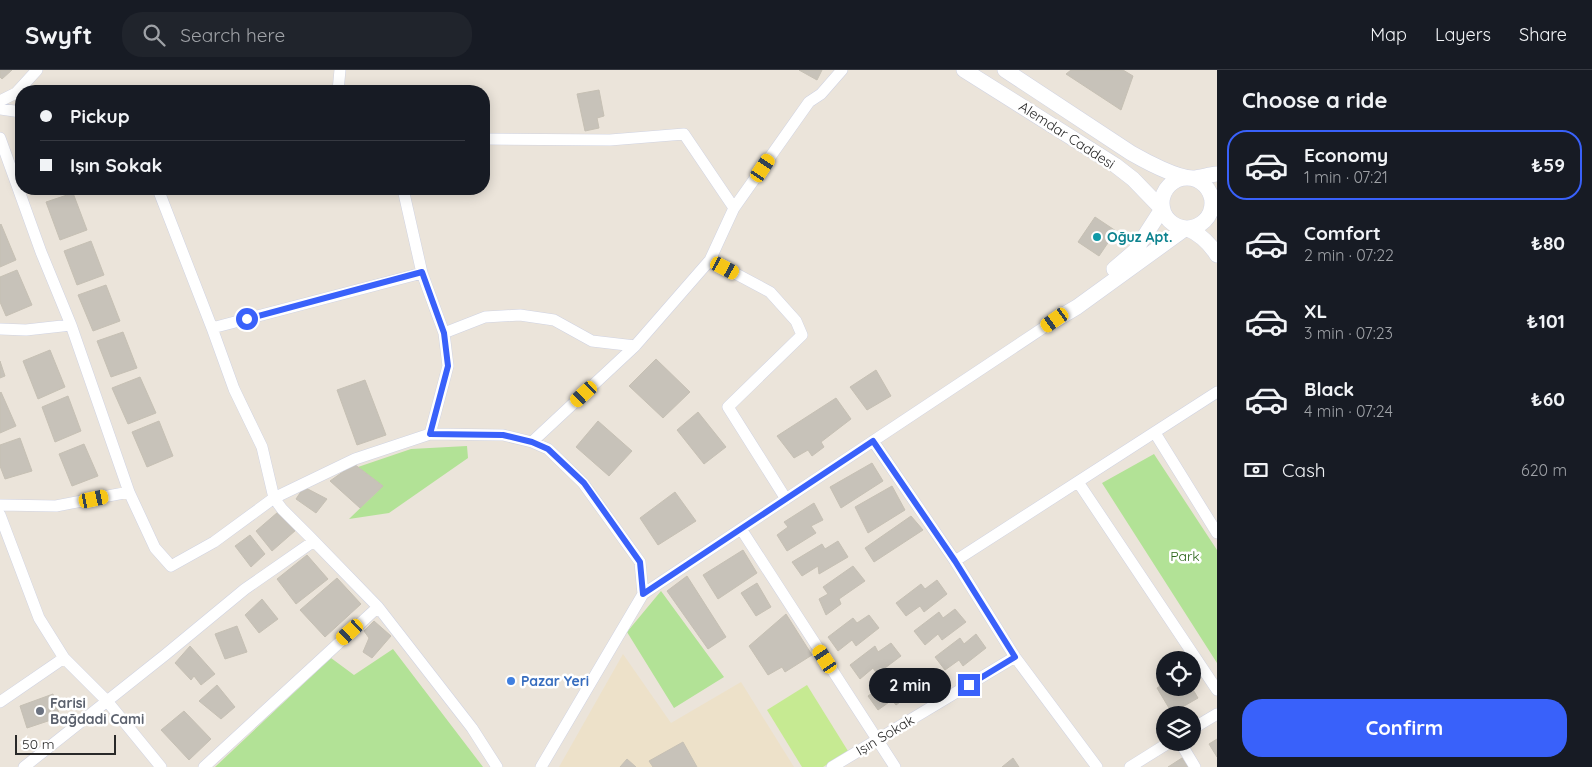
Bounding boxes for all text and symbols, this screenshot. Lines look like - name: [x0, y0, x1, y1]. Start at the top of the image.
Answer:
- search box: [122, 12, 472, 57]
- text: Swyft: [25, 20, 92, 50]
- icon: search: [140, 21, 168, 49]
- text: Search here: [180, 23, 285, 47]
- text: Map: [1370, 23, 1407, 46]
- text: Layers: [1435, 23, 1491, 46]
- text: Share: [1519, 23, 1567, 46]
- text: Choose a ride: [1242, 86, 1387, 114]
- street label: Alemdar Caddesi: [1016, 97, 1118, 173]
- text: Pickup: [70, 104, 130, 128]
- icon: car: [1244, 143, 1289, 188]
- text: Economy: [1304, 143, 1388, 167]
- car: [748, 151, 777, 185]
- text: Işın Sokak: [70, 153, 162, 177]
- text: ₺59: [1531, 153, 1565, 177]
- text: 1 min · 07:21: [1304, 167, 1388, 187]
- icon: car: [1244, 221, 1289, 266]
- text: Comfort: [1304, 221, 1381, 245]
- place label: Oğuz Apt.: [1107, 228, 1172, 246]
- marker: Oğuz Apt.: [1091, 231, 1103, 243]
- text: ₺80: [1531, 231, 1565, 255]
- text: 2 min · 07:22: [1304, 245, 1394, 265]
- car: [708, 254, 741, 282]
- icon: car: [1244, 299, 1289, 344]
- text: XL: [1304, 299, 1327, 323]
- car: [1038, 305, 1071, 335]
- route start: [236, 308, 258, 330]
- text: ₺101: [1527, 309, 1565, 333]
- text: 3 min · 07:23: [1304, 323, 1393, 343]
- icon: car: [1244, 377, 1289, 422]
- text: Black: [1304, 377, 1354, 401]
- car: [567, 378, 600, 410]
- text: ₺60: [1531, 387, 1565, 411]
- text: 4 min · 07:24: [1304, 401, 1393, 421]
- icon: cash: [1242, 456, 1270, 484]
- text: Cash: [1282, 458, 1326, 482]
- text: 620 m: [1521, 460, 1567, 480]
- car: [77, 489, 110, 509]
- park label: Park: [1170, 547, 1200, 565]
- car: [333, 616, 366, 648]
- car: [810, 642, 839, 676]
- map controls: [1156, 651, 1201, 751]
- button: locate: [1156, 651, 1201, 696]
- callout: 2 min: [869, 668, 952, 702]
- place label: Pazar Yeri: [521, 672, 589, 690]
- route end: [958, 674, 980, 696]
- marker: Pazar Yeri: [505, 675, 517, 687]
- text: 2 min: [889, 675, 931, 695]
- place label: Farisi Bağdadi Cami: [50, 694, 144, 728]
- button: Confirm: [1242, 699, 1567, 757]
- marker: Farisi Bağdadi Cami: [34, 705, 46, 717]
- button: layers: [1156, 706, 1201, 751]
- street label: Işın Sokak: [853, 711, 917, 759]
- scale bar: [15, 732, 116, 755]
- text: 50 m: [22, 735, 55, 753]

